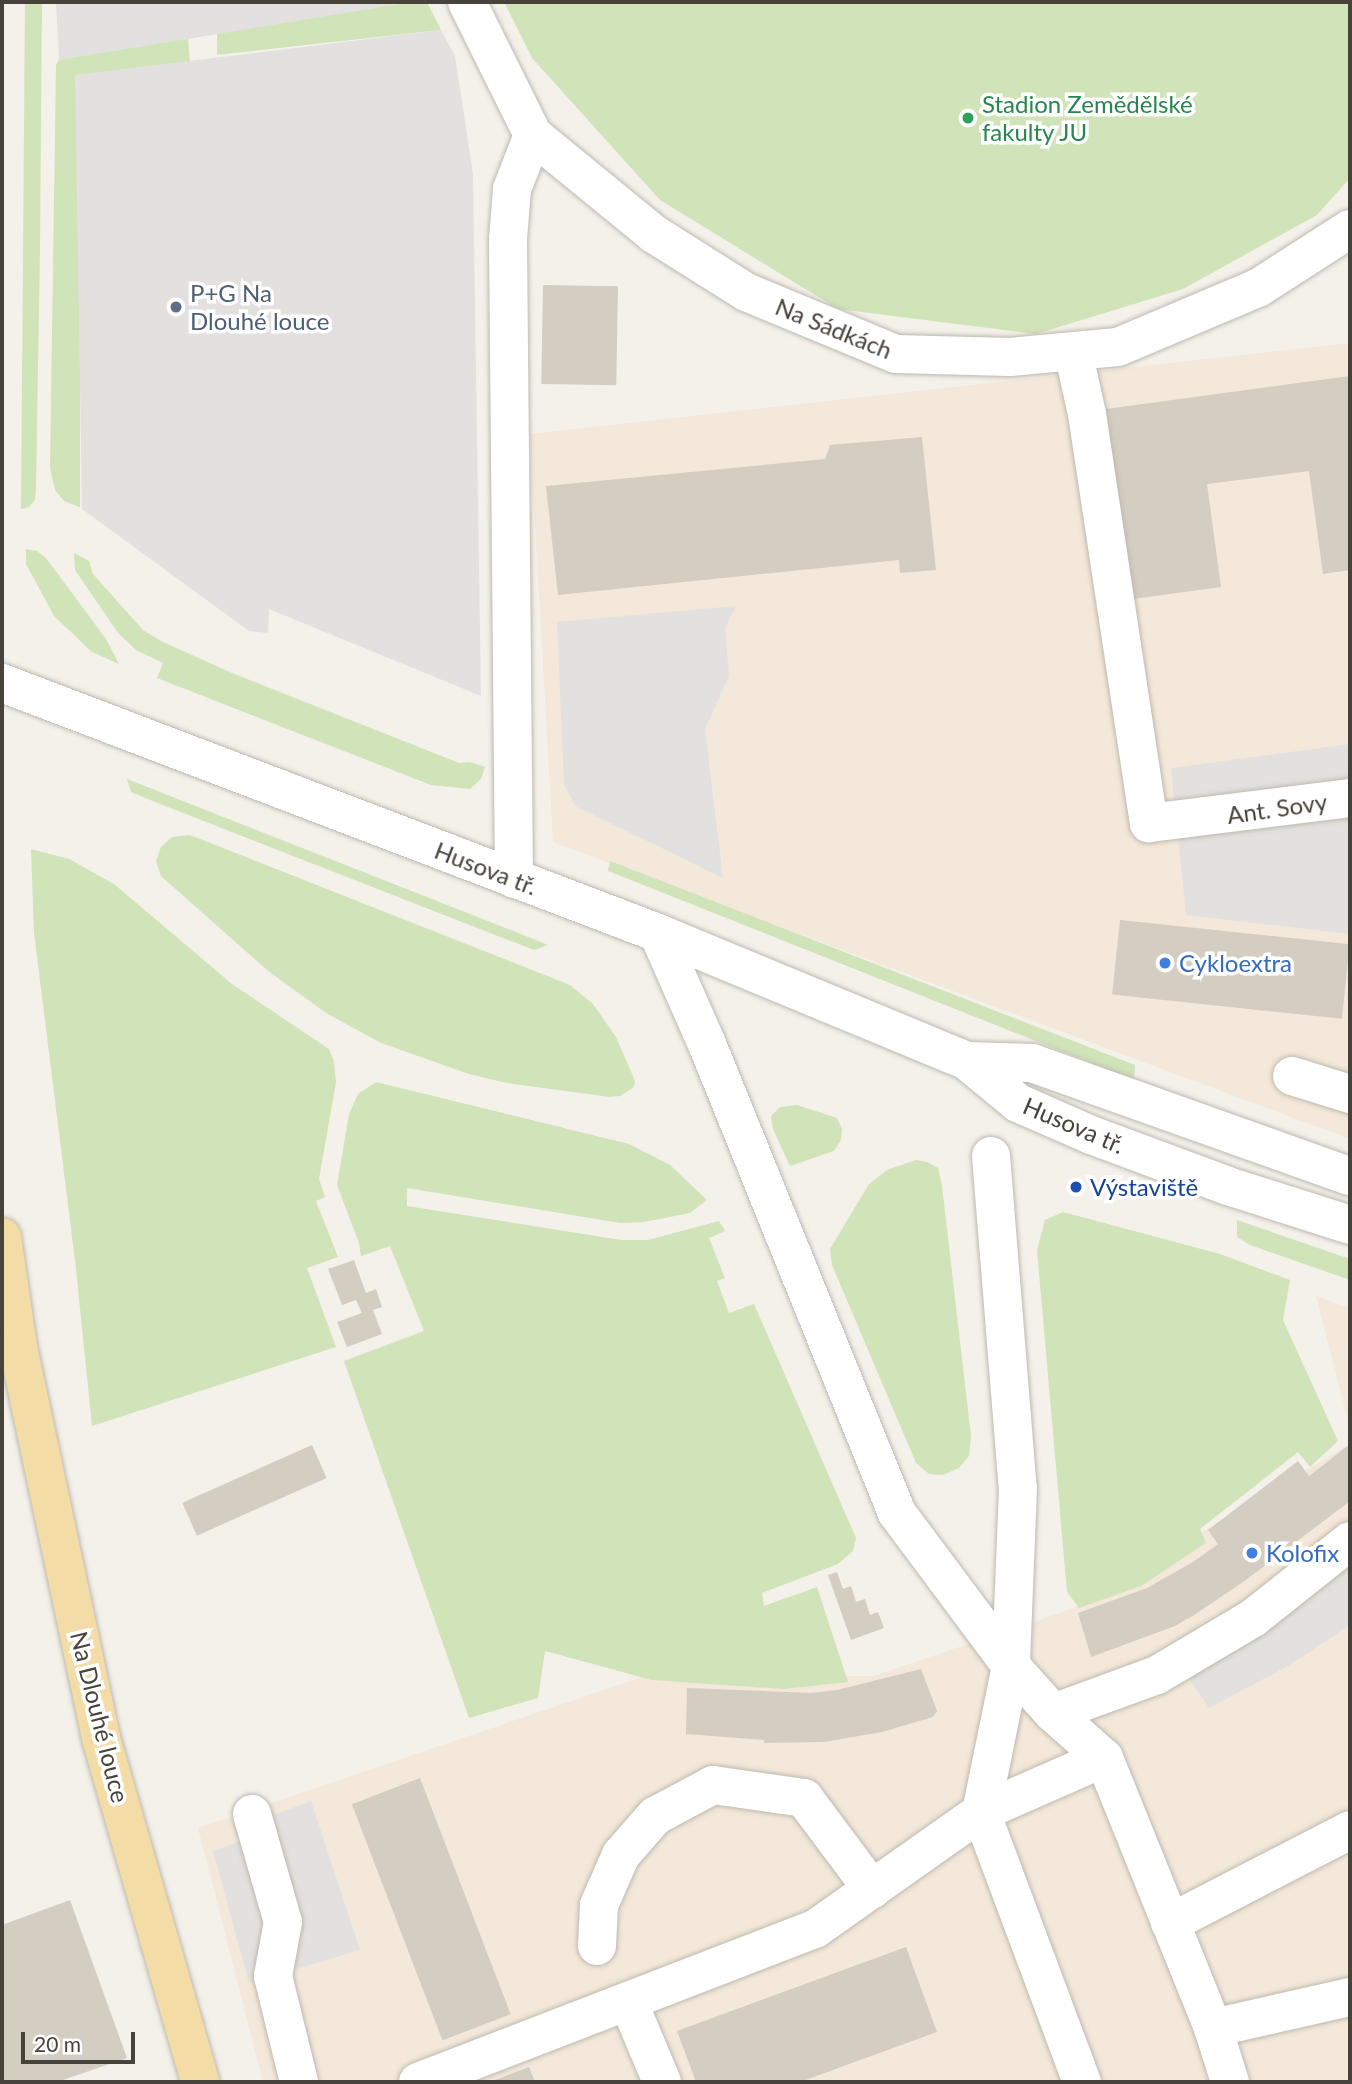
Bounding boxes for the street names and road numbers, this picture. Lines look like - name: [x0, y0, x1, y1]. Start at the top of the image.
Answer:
- street label: Na Sádkách: [771, 292, 897, 364]
- street label: Ant. Sovy: [1225, 787, 1329, 829]
- street label: Husova tř.: [431, 835, 541, 901]
- street label: Husova tř.: [1019, 1091, 1129, 1159]
- street label: Na Dlouhé louce: [65, 1628, 135, 1806]

